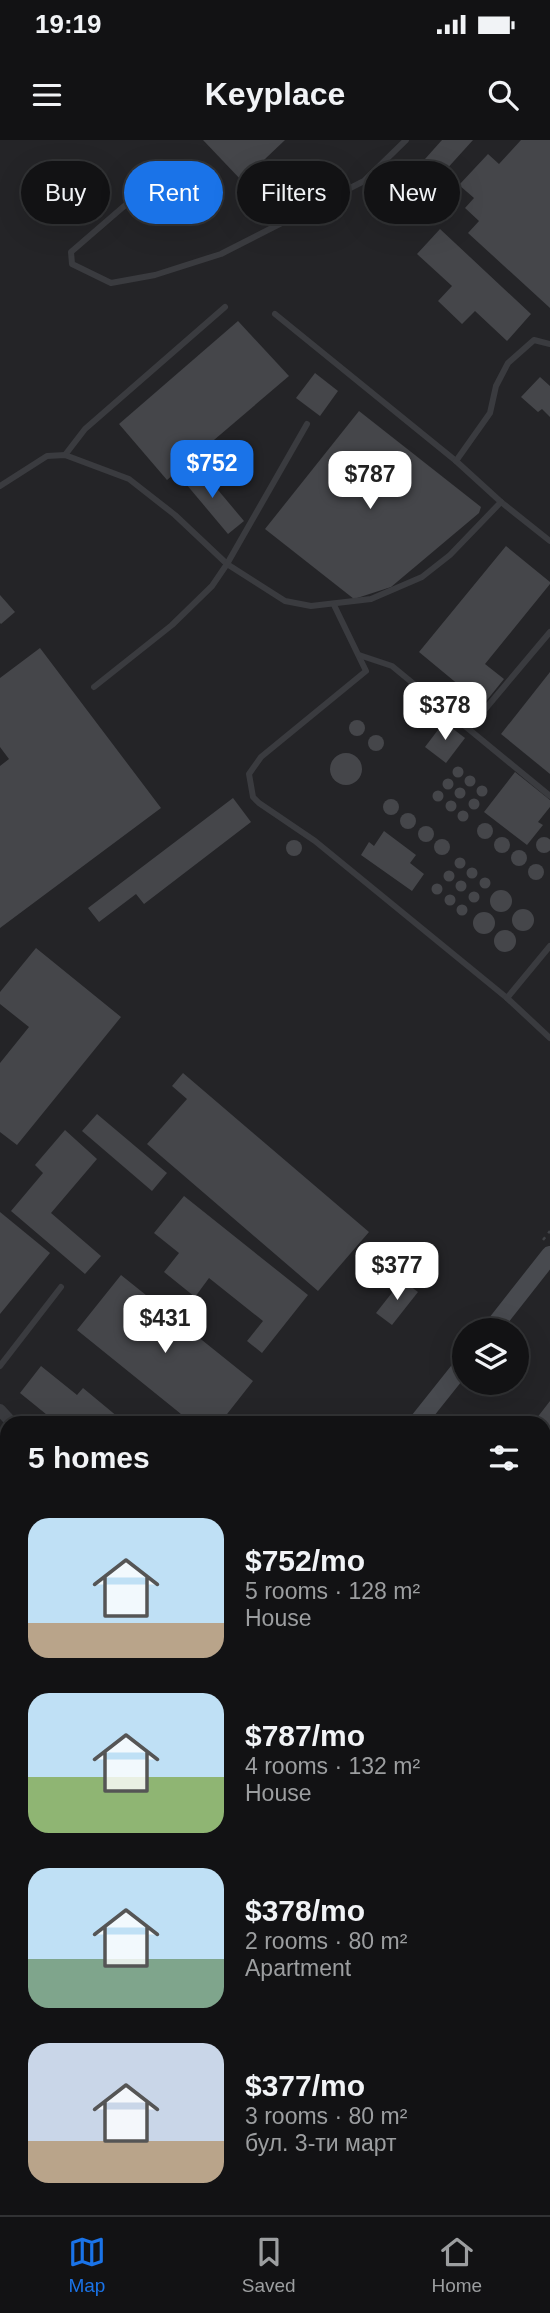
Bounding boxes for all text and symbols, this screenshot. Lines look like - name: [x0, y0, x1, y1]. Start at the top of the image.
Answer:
- text: 19:19: [35, 9, 102, 39]
- icon: menu: [28, 76, 66, 114]
- text: Keyplace: [205, 76, 345, 112]
- icon: search: [484, 76, 522, 114]
- chip: Buy: [21, 161, 110, 224]
- chip: Rent: [124, 161, 223, 224]
- chip: Filters: [237, 161, 350, 224]
- chip: New: [364, 161, 460, 224]
- pin: $752: [171, 440, 253, 500]
- text: $752: [186, 450, 238, 476]
- pin: $787: [329, 452, 411, 511]
- text: $787: [344, 461, 396, 487]
- pin: $378: [404, 682, 486, 742]
- text: $378: [419, 692, 471, 718]
- pin: $377: [356, 1242, 438, 1302]
- text: $377: [371, 1252, 423, 1278]
- pin: $431: [124, 1296, 206, 1355]
- text: $431: [139, 1305, 191, 1331]
- map controls: [452, 1318, 529, 1395]
- button: layers: [452, 1318, 529, 1395]
- icon: filters: [485, 1439, 523, 1477]
- text: 5 homes: [28, 1441, 150, 1474]
- text: $752/mo: [245, 1544, 365, 1577]
- icon: home: [84, 1546, 168, 1630]
- text: 5 rooms · 128 m²: [245, 1578, 420, 1604]
- text: House: [245, 1605, 311, 1631]
- text: $787/mo: [245, 1719, 365, 1752]
- icon: home: [84, 1721, 168, 1805]
- text: 4 rooms · 132 m²: [245, 1753, 420, 1779]
- text: House: [245, 1780, 311, 1806]
- text: $378/mo: [245, 1894, 365, 1927]
- icon: home: [84, 1896, 168, 1980]
- text: 2 rooms · 80 m²: [245, 1928, 407, 1954]
- text: Apartment: [245, 1955, 351, 1981]
- text: $377/mo: [245, 2069, 365, 2102]
- icon: home: [84, 2071, 168, 2155]
- text: 3 rooms · 80 m²: [245, 2103, 407, 2129]
- text: бул. 3-ти март: [245, 2130, 397, 2156]
- tab: Map: [68, 2233, 106, 2297]
- tab: Saved: [242, 2233, 296, 2297]
- tab: Home: [431, 2233, 482, 2297]

